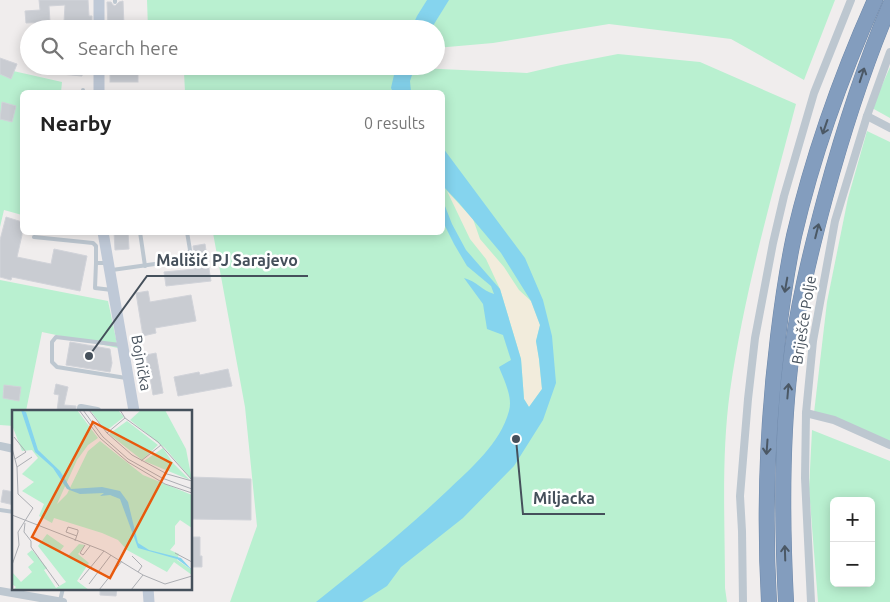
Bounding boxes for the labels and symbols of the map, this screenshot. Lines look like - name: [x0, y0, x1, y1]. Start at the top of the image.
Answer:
- one-way arrow: [857, 67, 867, 83]
- one-way arrow: [820, 118, 829, 134]
- one-way arrow: [812, 224, 822, 240]
- callout: Mališić PJ Sarajevo: [147, 245, 308, 276]
- text: Mališić PJ Sarajevo: [156, 251, 298, 269]
- street label: Briješće Polje: [788, 274, 819, 365]
- one-way arrow: [780, 277, 790, 293]
- street label: Bojnička: [128, 334, 155, 392]
- one-way arrow: [783, 383, 793, 399]
- inset map: [12, 410, 192, 590]
- one-way arrow: [763, 438, 772, 454]
- callout: Miljacka: [523, 483, 605, 514]
- text: Miljacka: [533, 489, 595, 507]
- one-way arrow: [780, 546, 789, 562]

